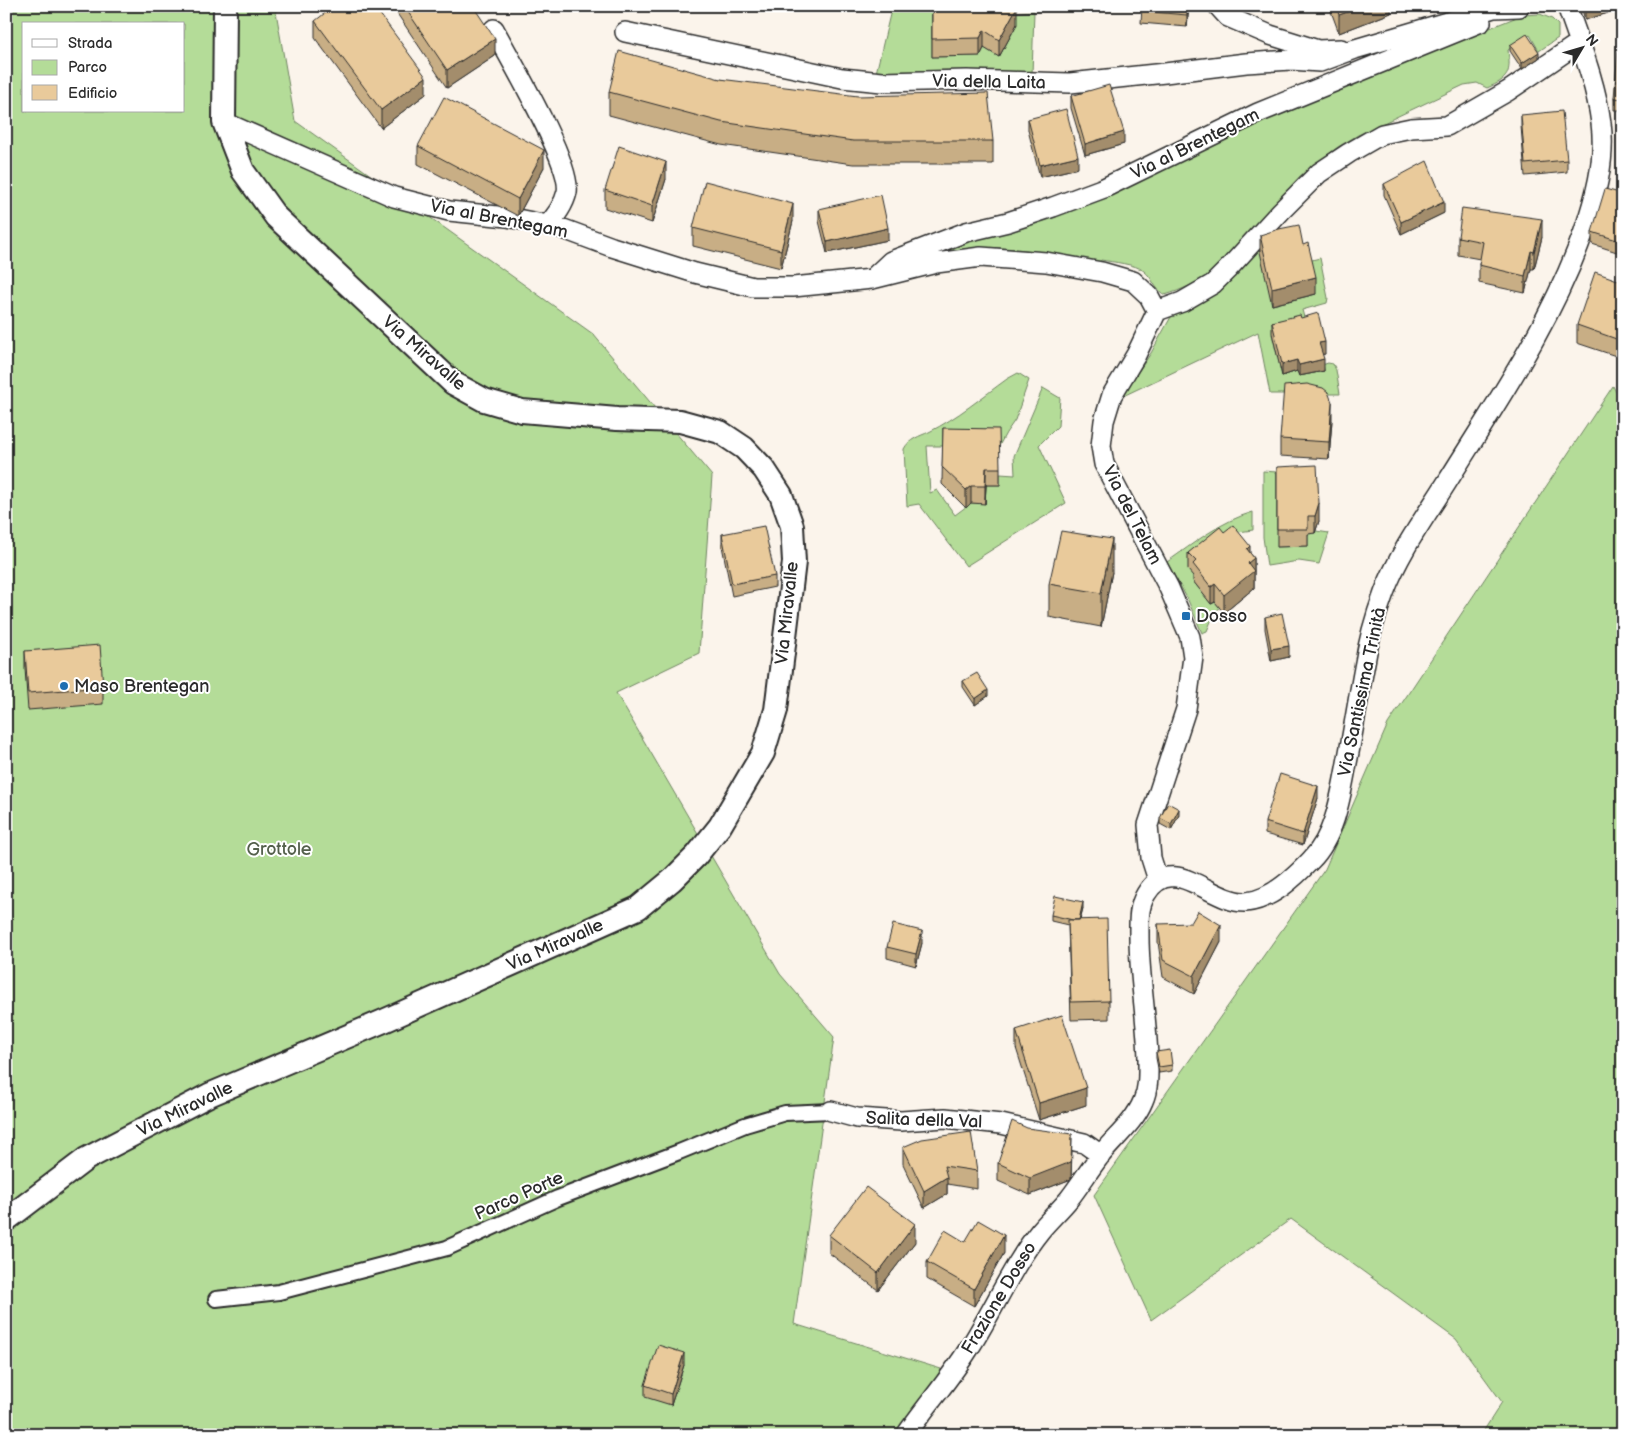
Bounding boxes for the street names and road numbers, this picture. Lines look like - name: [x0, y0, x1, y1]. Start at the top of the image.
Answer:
- street label: Via della Laita: [932, 71, 1046, 93]
- street label: Via al Brentegam: [1128, 104, 1262, 184]
- street label: Via al Brentegam: [428, 195, 570, 243]
- street label: Via Miravalle: [378, 311, 470, 395]
- street label: Via del Telam: [1098, 462, 1166, 568]
- street label: Via Miravalle: [771, 560, 803, 666]
- street label: Via Santissima Trinità: [1334, 605, 1390, 779]
- street label: Via Miravalle: [503, 914, 607, 976]
- street label: Via Miravalle: [134, 1077, 236, 1141]
- street label: Salita della Val: [865, 1107, 983, 1133]
- street label: Parco Porte: [471, 1167, 567, 1225]
- street label: Frazione Dosso: [957, 1238, 1041, 1358]

